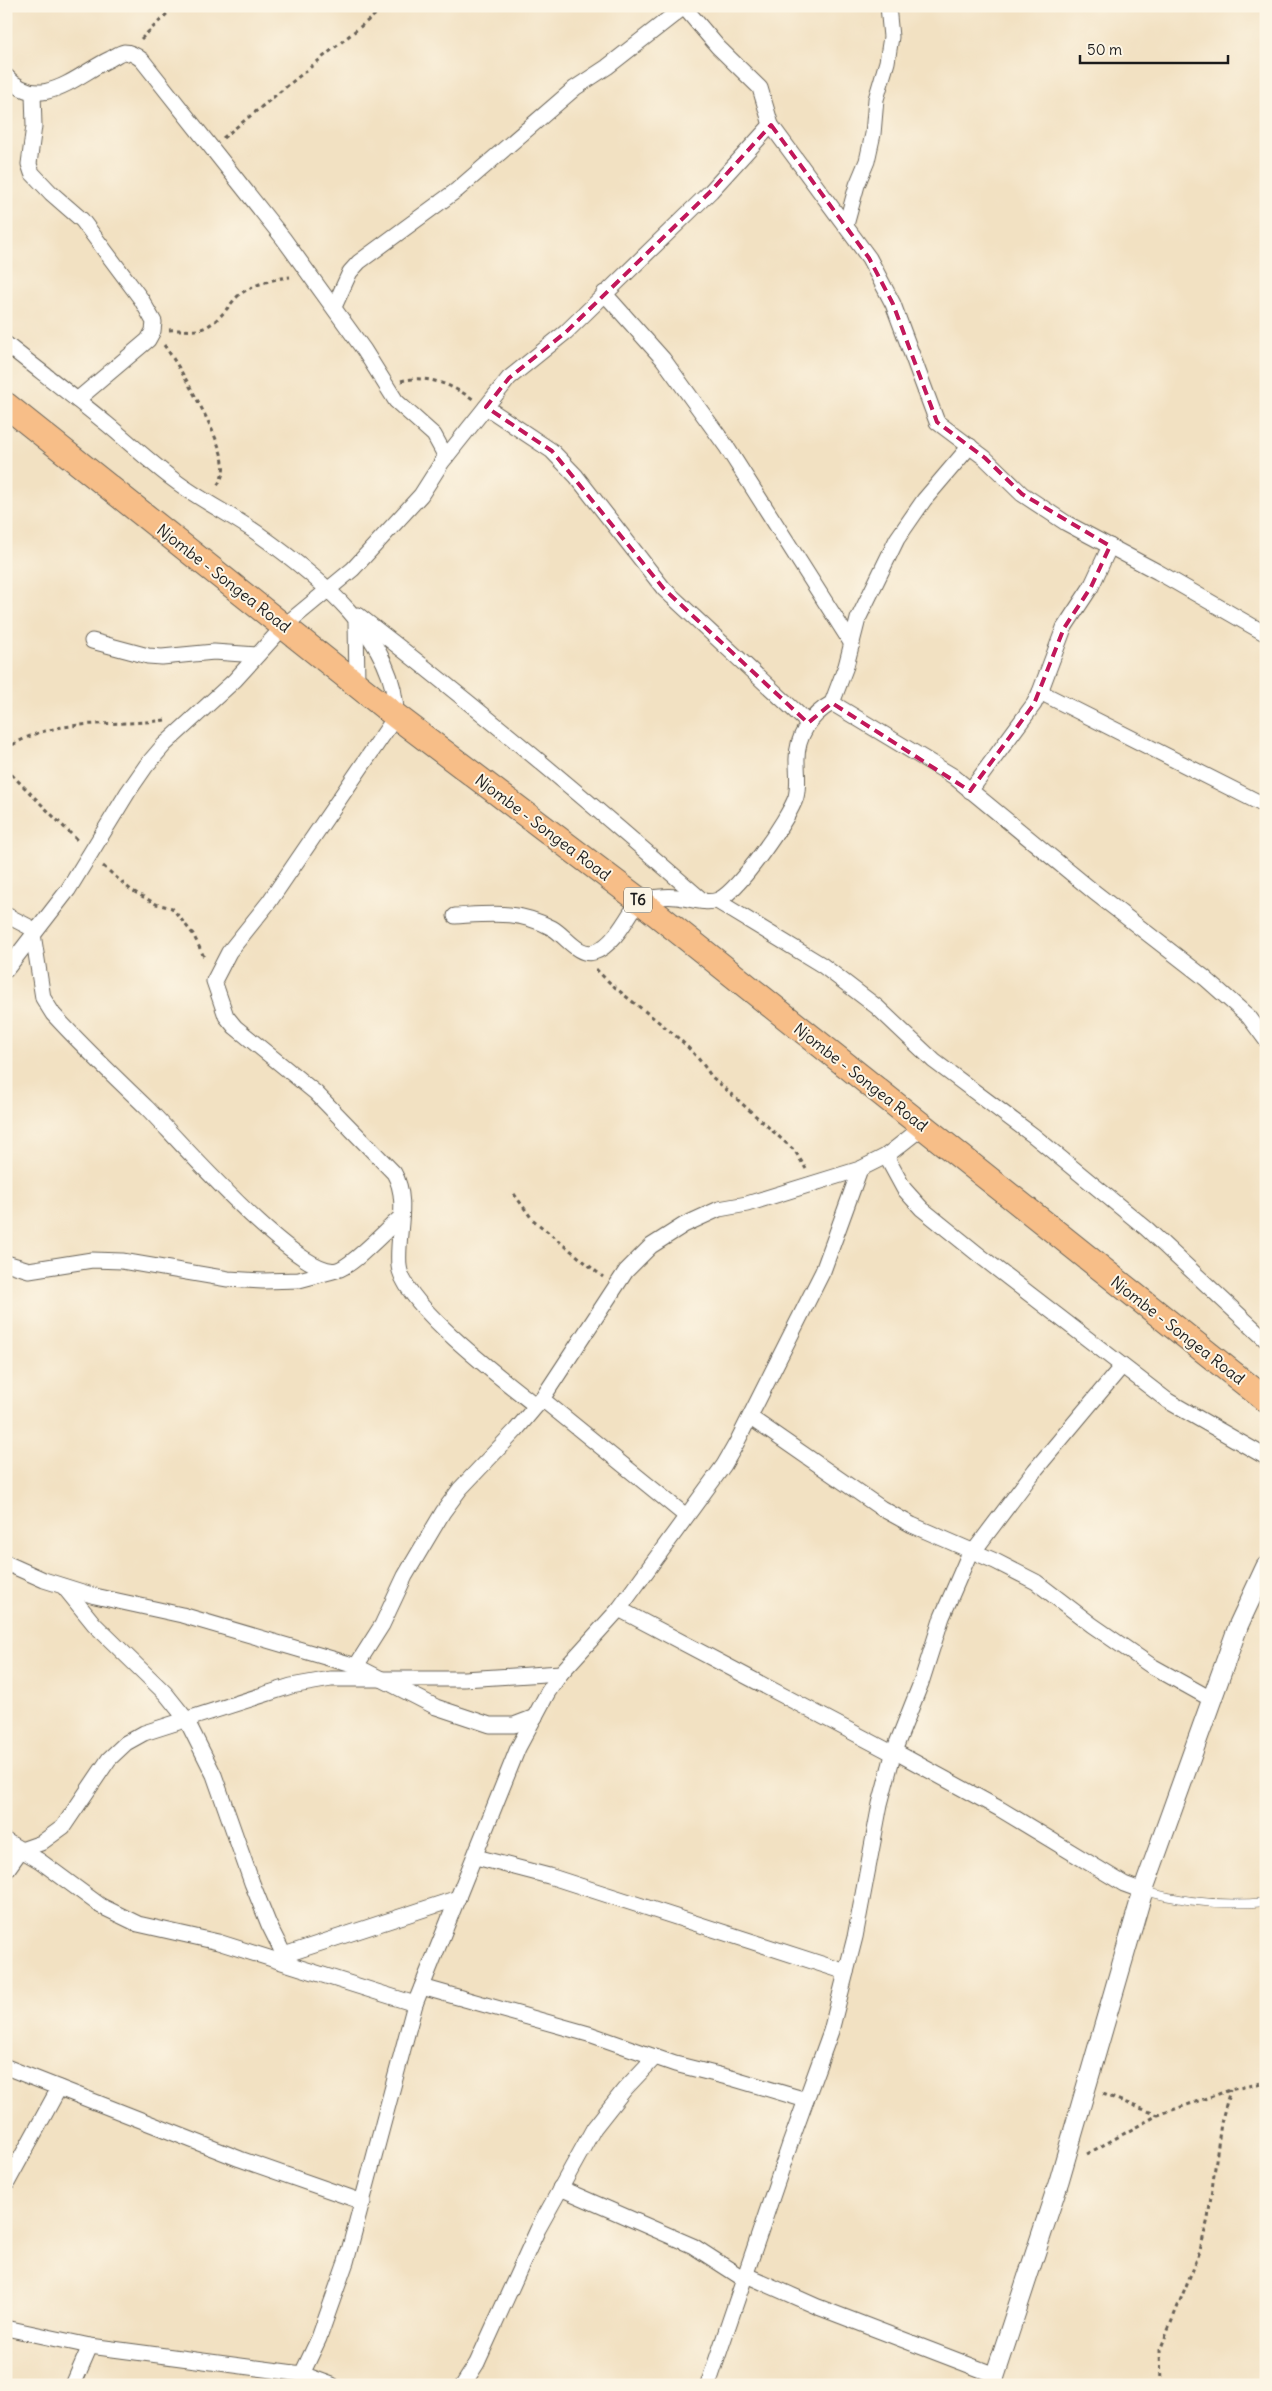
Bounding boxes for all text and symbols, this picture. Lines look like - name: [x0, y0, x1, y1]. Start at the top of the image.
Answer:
- scale bar: [1080, 32, 1227, 64]
- text: 50 m: [1087, 40, 1122, 59]
- street label: Njombe - Songea Road: [153, 519, 295, 637]
- street label: Njombe - Songea Road: [471, 769, 615, 885]
- road number: T6: [624, 888, 652, 912]
- street label: Njombe - Songea Road: [790, 1018, 932, 1136]
- street label: Njombe - Songea Road: [1107, 1271, 1249, 1389]

